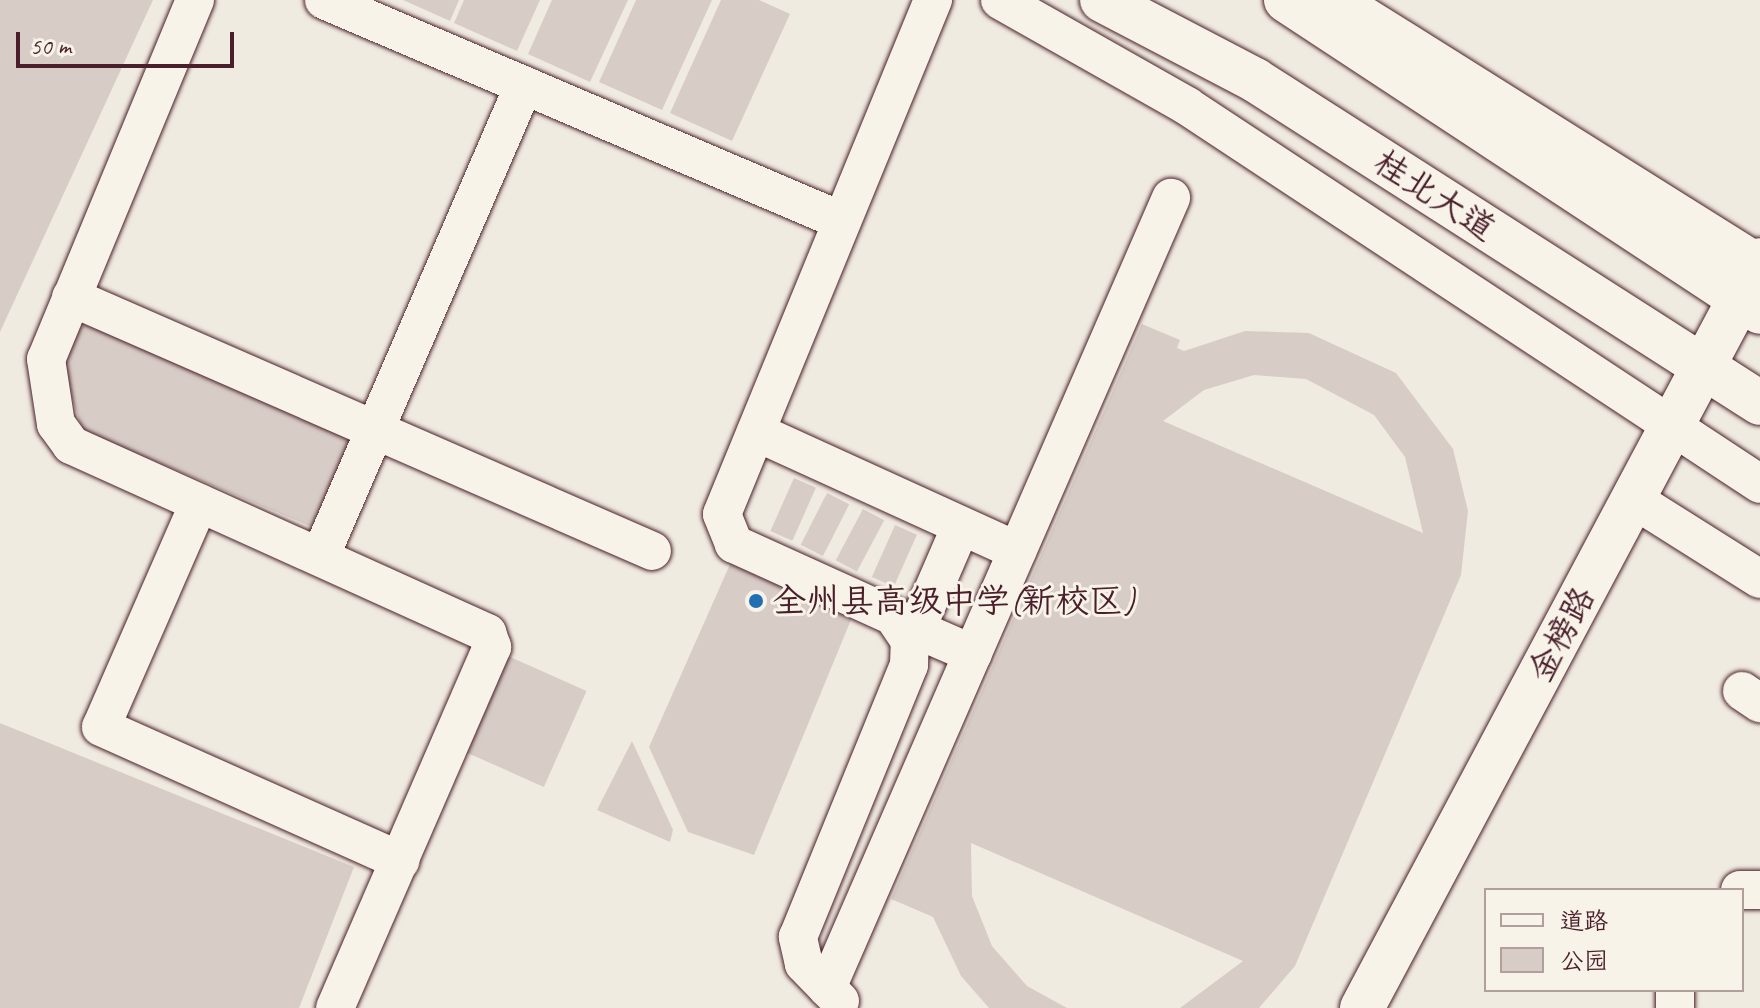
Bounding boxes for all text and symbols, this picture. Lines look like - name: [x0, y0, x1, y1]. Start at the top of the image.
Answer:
- scale bar: [20, 16, 238, 66]
- text: 50 m: [30, 31, 71, 61]
- street label: 桂北大道: [1367, 141, 1503, 249]
- street label: 金榜路: [1519, 579, 1603, 689]
- place label: 全州县高级中学(新校区): [772, 581, 1134, 621]
- marker: 全州县高级中学(新校区): [747, 592, 765, 610]
- legend: [1484, 888, 1744, 992]
- text: 道路: [1560, 906, 1608, 936]
- text: 公园: [1560, 946, 1608, 976]

